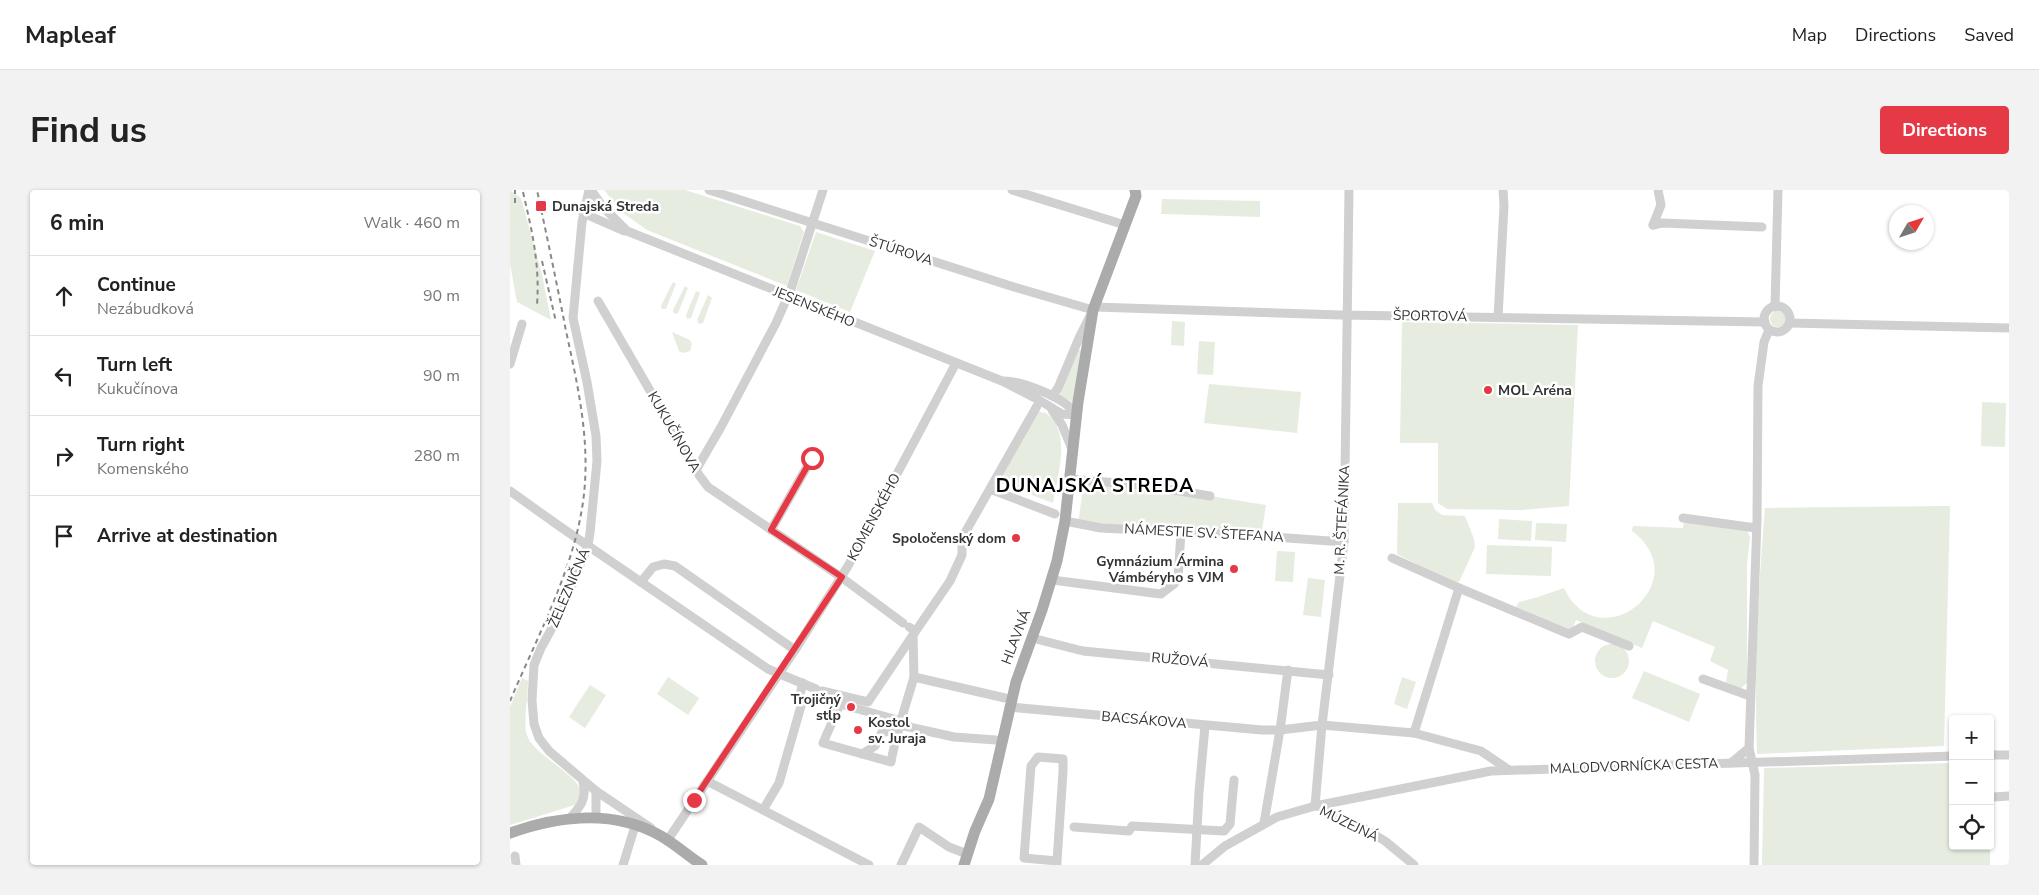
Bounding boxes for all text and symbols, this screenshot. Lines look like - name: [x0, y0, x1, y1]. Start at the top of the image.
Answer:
- text: Mapleaf: [25, 19, 116, 51]
- text: Map: [1792, 23, 1827, 47]
- text: Directions: [1855, 23, 1936, 47]
- text: Saved: [1964, 23, 2014, 47]
- button: Directions: [1880, 106, 2009, 154]
- text: Find us: [30, 107, 147, 154]
- place label: Dunajská Streda: [552, 197, 659, 216]
- marker: Dunajská Streda: [534, 199, 548, 213]
- north arrow: [1889, 205, 1934, 250]
- text: 6 min: [50, 209, 104, 237]
- text: Walk · 460 m: [364, 212, 460, 234]
- street label: ŠTÚROVA: [867, 232, 935, 270]
- text: Continue: [97, 272, 176, 298]
- icon: ahead: [50, 282, 78, 310]
- street label: JESENSKÉHO: [769, 282, 858, 332]
- text: 90 m: [423, 285, 460, 307]
- text: Nezábudková: [97, 298, 194, 320]
- street label: ŠPORTOVÁ: [1393, 306, 1467, 326]
- text: Turn left: [97, 352, 172, 378]
- icon: left: [50, 362, 78, 390]
- text: 90 m: [423, 365, 460, 387]
- text: Kukučínova: [97, 378, 178, 400]
- place label: MOL Aréna: [1498, 381, 1572, 400]
- marker: MOL Aréna: [1482, 384, 1494, 396]
- street label: KUKUČÍNOVA: [643, 388, 705, 476]
- text: Turn right: [97, 432, 184, 458]
- icon: right: [50, 442, 78, 470]
- text: 280 m: [413, 445, 460, 467]
- route start: [801, 447, 824, 470]
- text: Komenského: [97, 458, 189, 480]
- street label: M. R. ŠTEFÁNIKA: [1330, 465, 1354, 575]
- street label: KOMENSKÉHO: [843, 470, 905, 564]
- district label: DUNAJSKÁ STREDA: [996, 473, 1194, 499]
- street label: NÁMESTIE SV. ŠTEFANA: [1124, 519, 1284, 547]
- icon: arrive: [50, 522, 78, 550]
- text: Arrive at destination: [97, 523, 278, 549]
- place label: Spoločenský dom: [892, 529, 1006, 548]
- marker: Spoločenský dom: [1010, 532, 1022, 544]
- street label: ŽELEZNIČNÁ: [544, 545, 594, 631]
- place label: Gymnázium Ármina Vámbéryho s VJM: [1096, 552, 1224, 587]
- marker: Gymnázium Ármina Vámbéryho s VJM: [1228, 563, 1240, 575]
- street label: HLAVNÁ: [997, 607, 1035, 667]
- street label: RUŽOVÁ: [1151, 648, 1209, 672]
- place label: Trojičný stĺp: [791, 690, 842, 725]
- marker: Trojičný stĺp: [845, 701, 857, 713]
- street label: BACSÁKOVA: [1101, 707, 1187, 733]
- place label: Kostol sv. Juraja: [868, 713, 926, 748]
- map controls: [1949, 715, 1994, 850]
- button: +: [1949, 715, 1994, 760]
- marker: Kostol sv. Juraja: [852, 724, 864, 736]
- street label: MALODVORNÍCKA CESTA: [1549, 754, 1719, 778]
- button: −: [1949, 760, 1994, 805]
- route end: [683, 789, 706, 812]
- street label: MÚZEJNÁ: [1316, 801, 1382, 847]
- button: locate: [1949, 805, 1994, 850]

